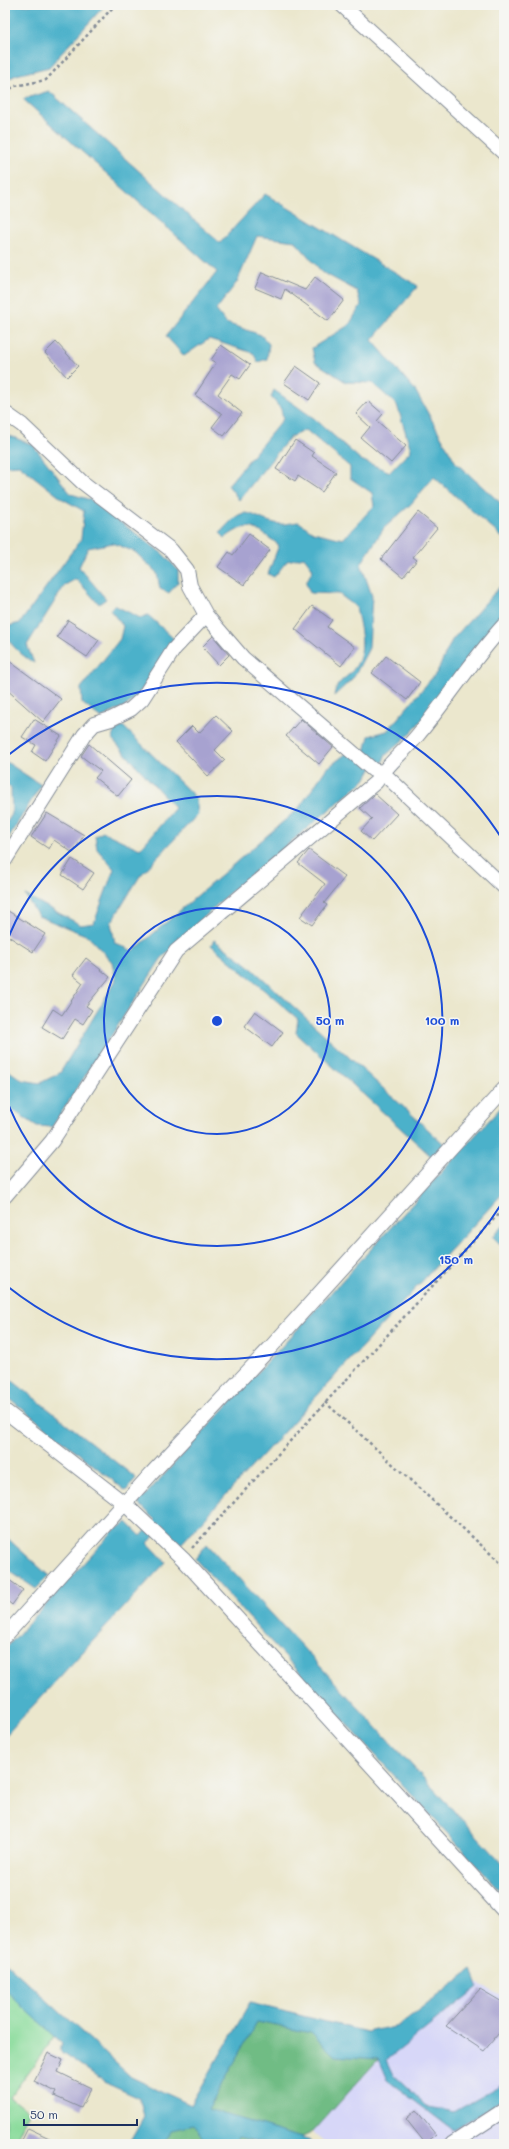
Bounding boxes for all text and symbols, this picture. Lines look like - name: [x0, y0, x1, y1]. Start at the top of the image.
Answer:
- text: 50 m: [316, 1012, 344, 1028]
- text: 100 m: [425, 1012, 459, 1028]
- centre of rings: [210, 1014, 224, 1028]
- text: 150 m: [439, 1251, 473, 1267]
- scale bar: [24, 2101, 137, 2127]
- text: 50 m: [30, 2106, 58, 2122]

